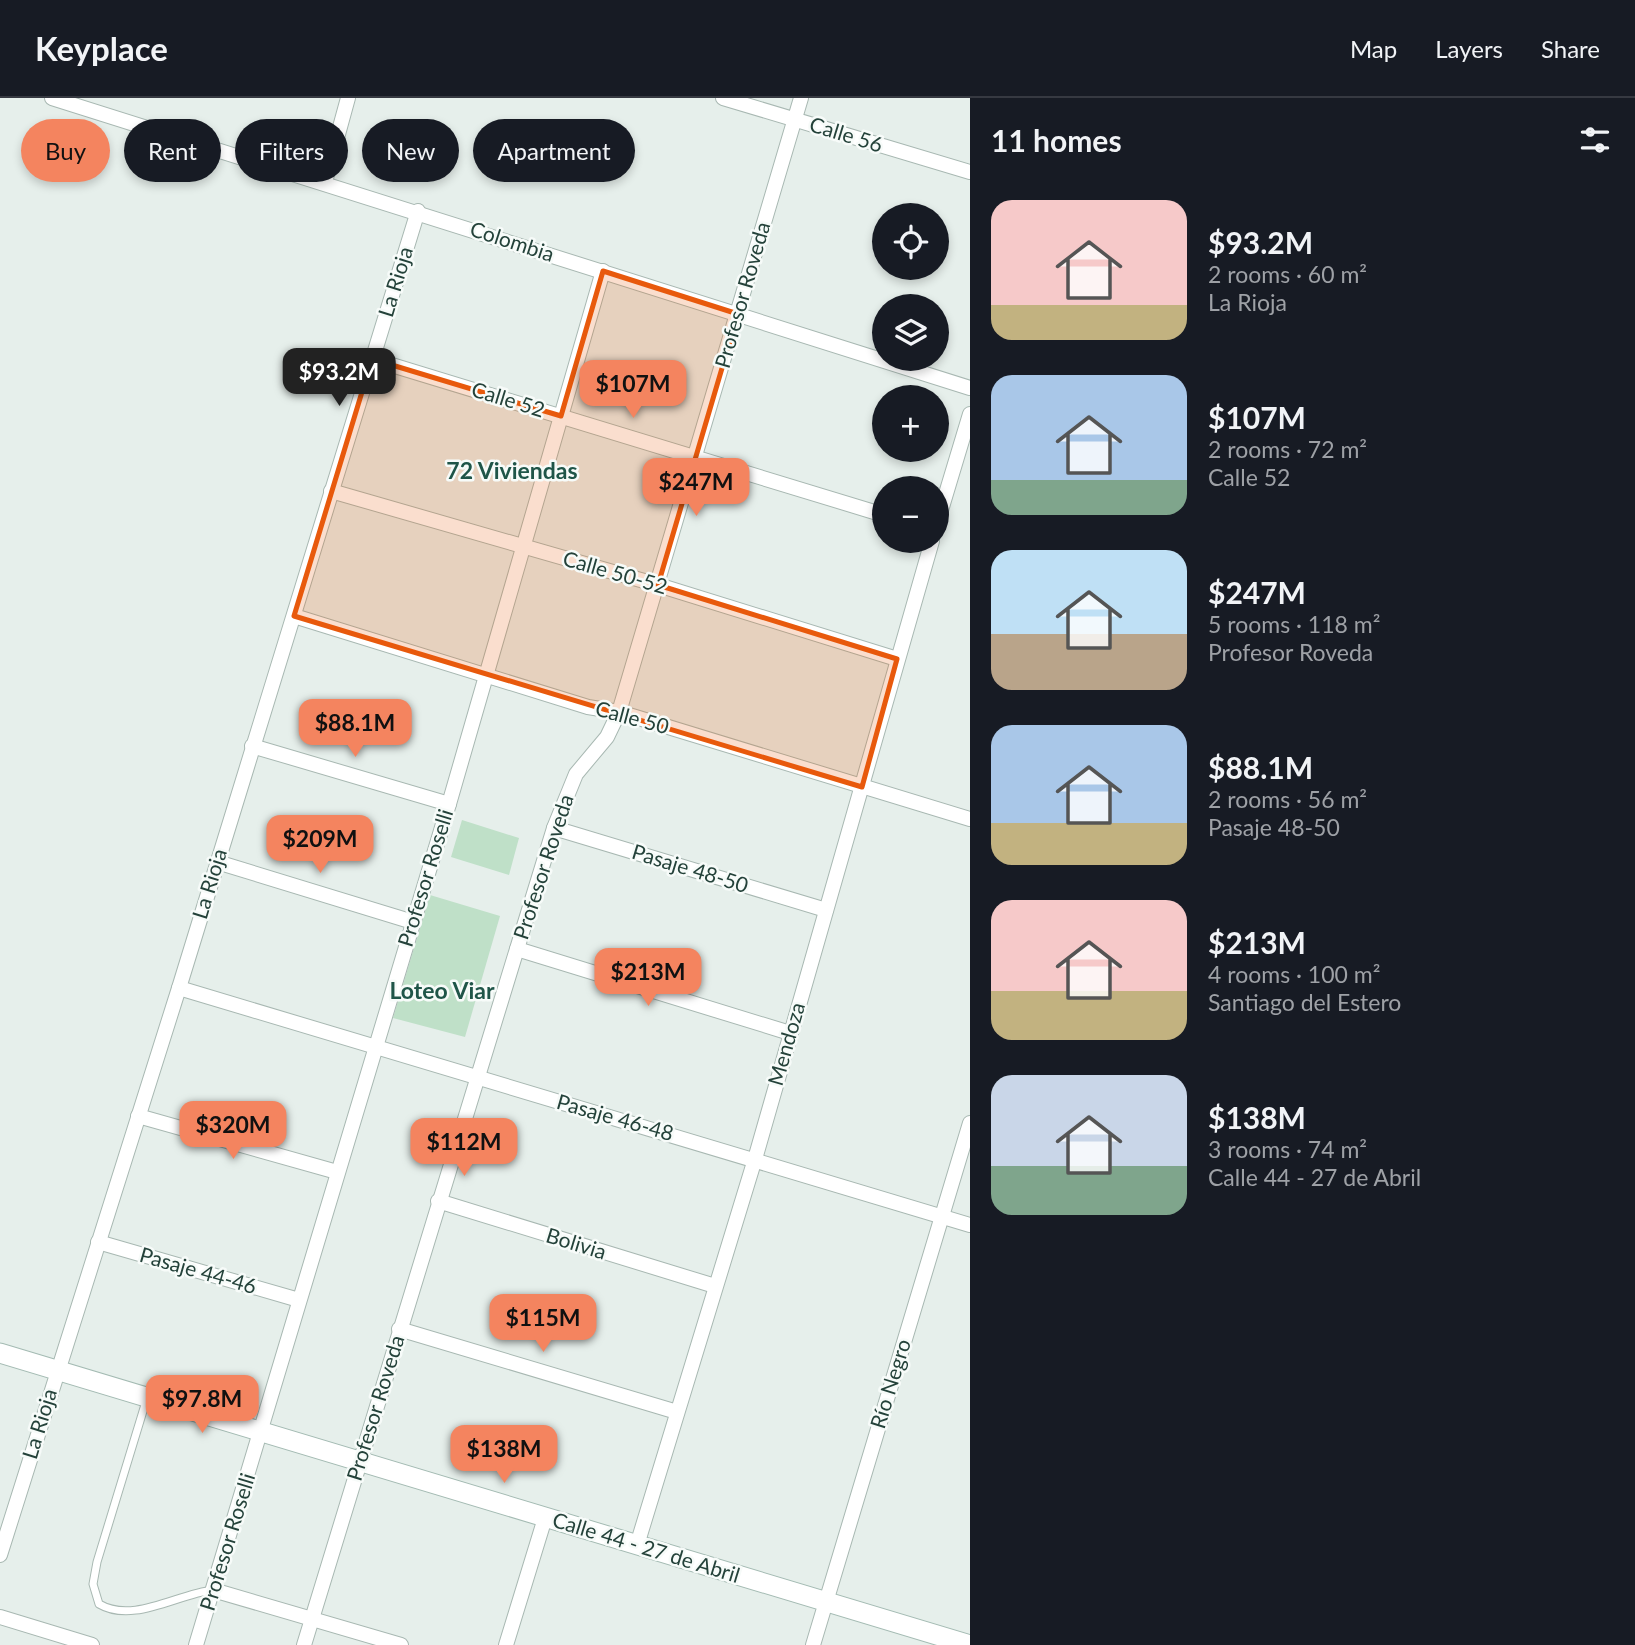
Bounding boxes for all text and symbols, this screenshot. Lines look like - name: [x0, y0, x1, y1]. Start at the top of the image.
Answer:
- text: Keyplace: [35, 28, 168, 68]
- text: Map: [1350, 34, 1397, 63]
- text: Layers: [1435, 34, 1503, 63]
- text: Share: [1541, 34, 1600, 63]
- street label: Calle 56: [807, 111, 886, 157]
- chip: Buy: [21, 119, 110, 182]
- chip: Rent: [124, 119, 221, 182]
- chip: Filters: [235, 119, 348, 182]
- chip: New: [362, 119, 459, 182]
- chip: Apartment: [473, 119, 635, 182]
- icon: filters: [1576, 121, 1614, 159]
- text: 11 homes: [991, 122, 1122, 158]
- map controls: [872, 203, 949, 553]
- button: locate: [872, 203, 949, 280]
- street label: Colombia: [467, 215, 558, 266]
- street label: Profesor Roveda: [709, 219, 774, 371]
- text: $93.2M: [1208, 224, 1313, 260]
- icon: home: [1047, 228, 1131, 312]
- street label: La Rioja: [372, 243, 417, 320]
- text: 2 rooms · 60 m²: [1208, 260, 1367, 288]
- text: La Rioja: [1208, 288, 1287, 316]
- button: layers: [872, 294, 949, 371]
- pin: $93.2M: [282, 348, 396, 408]
- text: $93.2M: [299, 357, 379, 385]
- pin: $107M: [584, 360, 682, 420]
- text: $107M: [595, 369, 671, 397]
- street label: Calle 52: [469, 376, 548, 422]
- button: +: [872, 385, 949, 462]
- text: $107M: [1208, 399, 1306, 435]
- icon: home: [1047, 403, 1131, 487]
- text: 2 rooms · 72 m²: [1208, 435, 1367, 463]
- district label: 72 Viviendas: [446, 456, 578, 484]
- pin: $247M: [647, 458, 745, 518]
- text: Calle 52: [1208, 463, 1290, 491]
- text: $247M: [658, 467, 734, 495]
- button: −: [872, 476, 949, 553]
- street label: Calle 50-52: [560, 545, 670, 598]
- text: $247M: [1208, 574, 1306, 610]
- icon: home: [1047, 578, 1131, 662]
- text: 5 rooms · 118 m²: [1208, 610, 1380, 638]
- text: Profesor Roveda: [1208, 638, 1373, 666]
- street label: Calle 50: [593, 695, 672, 738]
- pin: $88.1M: [298, 700, 412, 759]
- text: $88.1M: [315, 708, 395, 736]
- text: $88.1M: [1208, 749, 1313, 785]
- icon: home: [1047, 753, 1131, 837]
- text: 2 rooms · 56 m²: [1208, 785, 1367, 813]
- street label: Profesor Roveda: [507, 791, 578, 942]
- street label: Profesor Roselli: [392, 806, 457, 949]
- text: Pasaje 48-50: [1208, 813, 1340, 841]
- pin: $209M: [271, 816, 369, 875]
- text: $209M: [282, 824, 358, 852]
- street label: Pasaje 48-50: [629, 838, 752, 897]
- street label: La Rioja: [186, 845, 231, 922]
- text: $213M: [1208, 924, 1306, 960]
- icon: home: [1047, 928, 1131, 1012]
- pin: $213M: [599, 948, 697, 1008]
- text: $213M: [610, 957, 686, 985]
- text: 4 rooms · 100 m²: [1208, 960, 1380, 988]
- district label: Loteo Viar: [389, 976, 495, 1004]
- text: Santiago del Estero: [1208, 988, 1401, 1016]
- street label: Mendoza: [762, 999, 809, 1088]
- street label: Pasaje 46-48: [554, 1088, 677, 1145]
- text: $138M: [1208, 1099, 1306, 1135]
- pin: $320M: [184, 1102, 282, 1161]
- icon: home: [1047, 1103, 1131, 1187]
- text: $320M: [195, 1110, 271, 1138]
- pin: $112M: [415, 1118, 513, 1178]
- text: $112M: [426, 1127, 502, 1155]
- text: 3 rooms · 74 m²: [1208, 1135, 1367, 1163]
- text: Calle 44 - 27 de Abril: [1208, 1163, 1421, 1191]
- street label: Bolivia: [543, 1222, 610, 1264]
- street label: Pasaje 44-46: [137, 1241, 260, 1298]
- pin: $115M: [494, 1294, 592, 1354]
- text: $115M: [505, 1303, 581, 1331]
- street label: Profesor Roveda: [341, 1332, 409, 1483]
- street label: Río Negro: [864, 1336, 915, 1431]
- pin: $97.8M: [145, 1376, 259, 1435]
- text: $97.8M: [162, 1384, 242, 1412]
- street label: La Rioja: [16, 1385, 61, 1462]
- pin: $138M: [455, 1426, 553, 1485]
- text: $138M: [466, 1434, 542, 1462]
- street label: Profesor Roselli: [194, 1470, 259, 1613]
- street label: Calle 44 - 27 de Abril: [550, 1506, 743, 1587]

